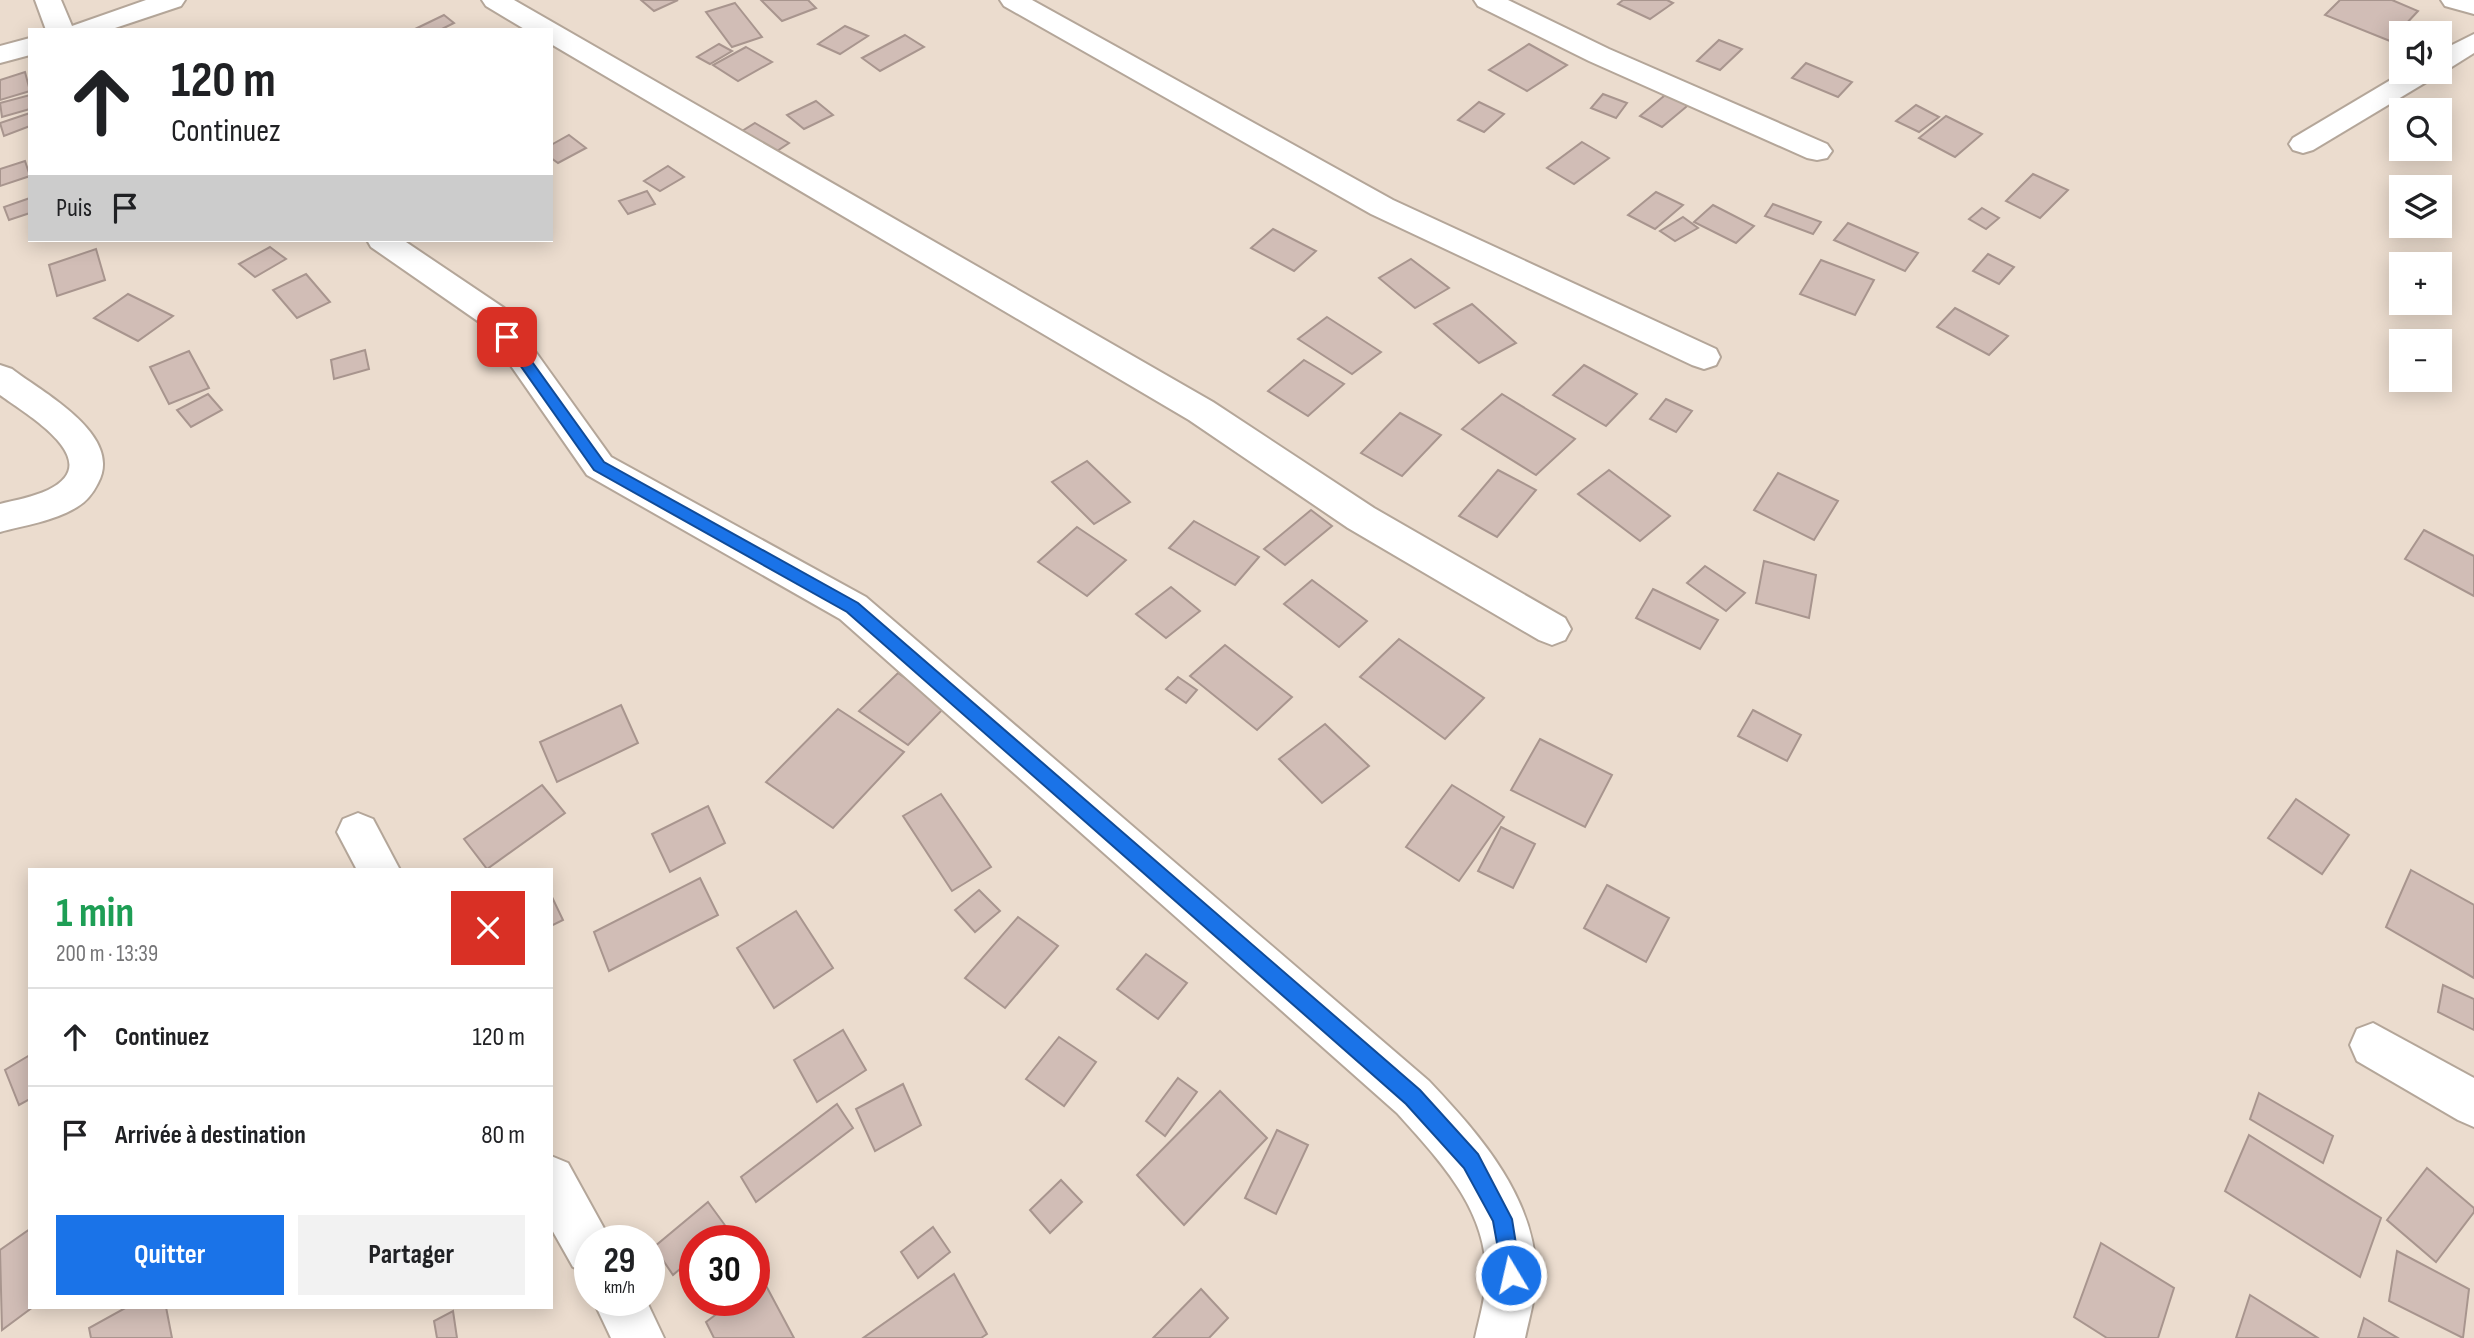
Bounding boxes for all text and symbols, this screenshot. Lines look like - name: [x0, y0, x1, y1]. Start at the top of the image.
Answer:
- map controls: [2389, 21, 2452, 392]
- button: sound: [2389, 21, 2452, 84]
- text: 120 m: [171, 52, 276, 111]
- icon: ahead: [56, 56, 147, 147]
- button: search: [2389, 98, 2452, 161]
- text: Continuez: [171, 112, 281, 151]
- button: layers: [2389, 175, 2452, 238]
- icon: arrive: [106, 189, 144, 227]
- text: Puis: [56, 193, 92, 224]
- button: +: [2389, 252, 2452, 315]
- pin: [477, 307, 537, 367]
- icon: arrive: [488, 318, 526, 356]
- button: −: [2389, 329, 2452, 392]
- text: 1 min: [56, 888, 134, 939]
- button: close: [451, 891, 525, 965]
- text: 200 m · 13:39: [56, 940, 158, 968]
- icon: ahead: [56, 1018, 94, 1056]
- text: Continuez: [115, 1022, 209, 1053]
- text: 120 m: [472, 1022, 525, 1053]
- icon: arrive: [56, 1116, 94, 1154]
- text: Arrivée à destination: [115, 1120, 306, 1151]
- text: 80 m: [481, 1120, 525, 1151]
- button: Quitter: [56, 1215, 284, 1295]
- button: Partager: [298, 1215, 525, 1295]
- speed limit sign: 30: [679, 1225, 770, 1316]
- position arrow: [1474, 1238, 1548, 1312]
- text: 29: [604, 1240, 635, 1283]
- text: km/h: [604, 1277, 635, 1298]

